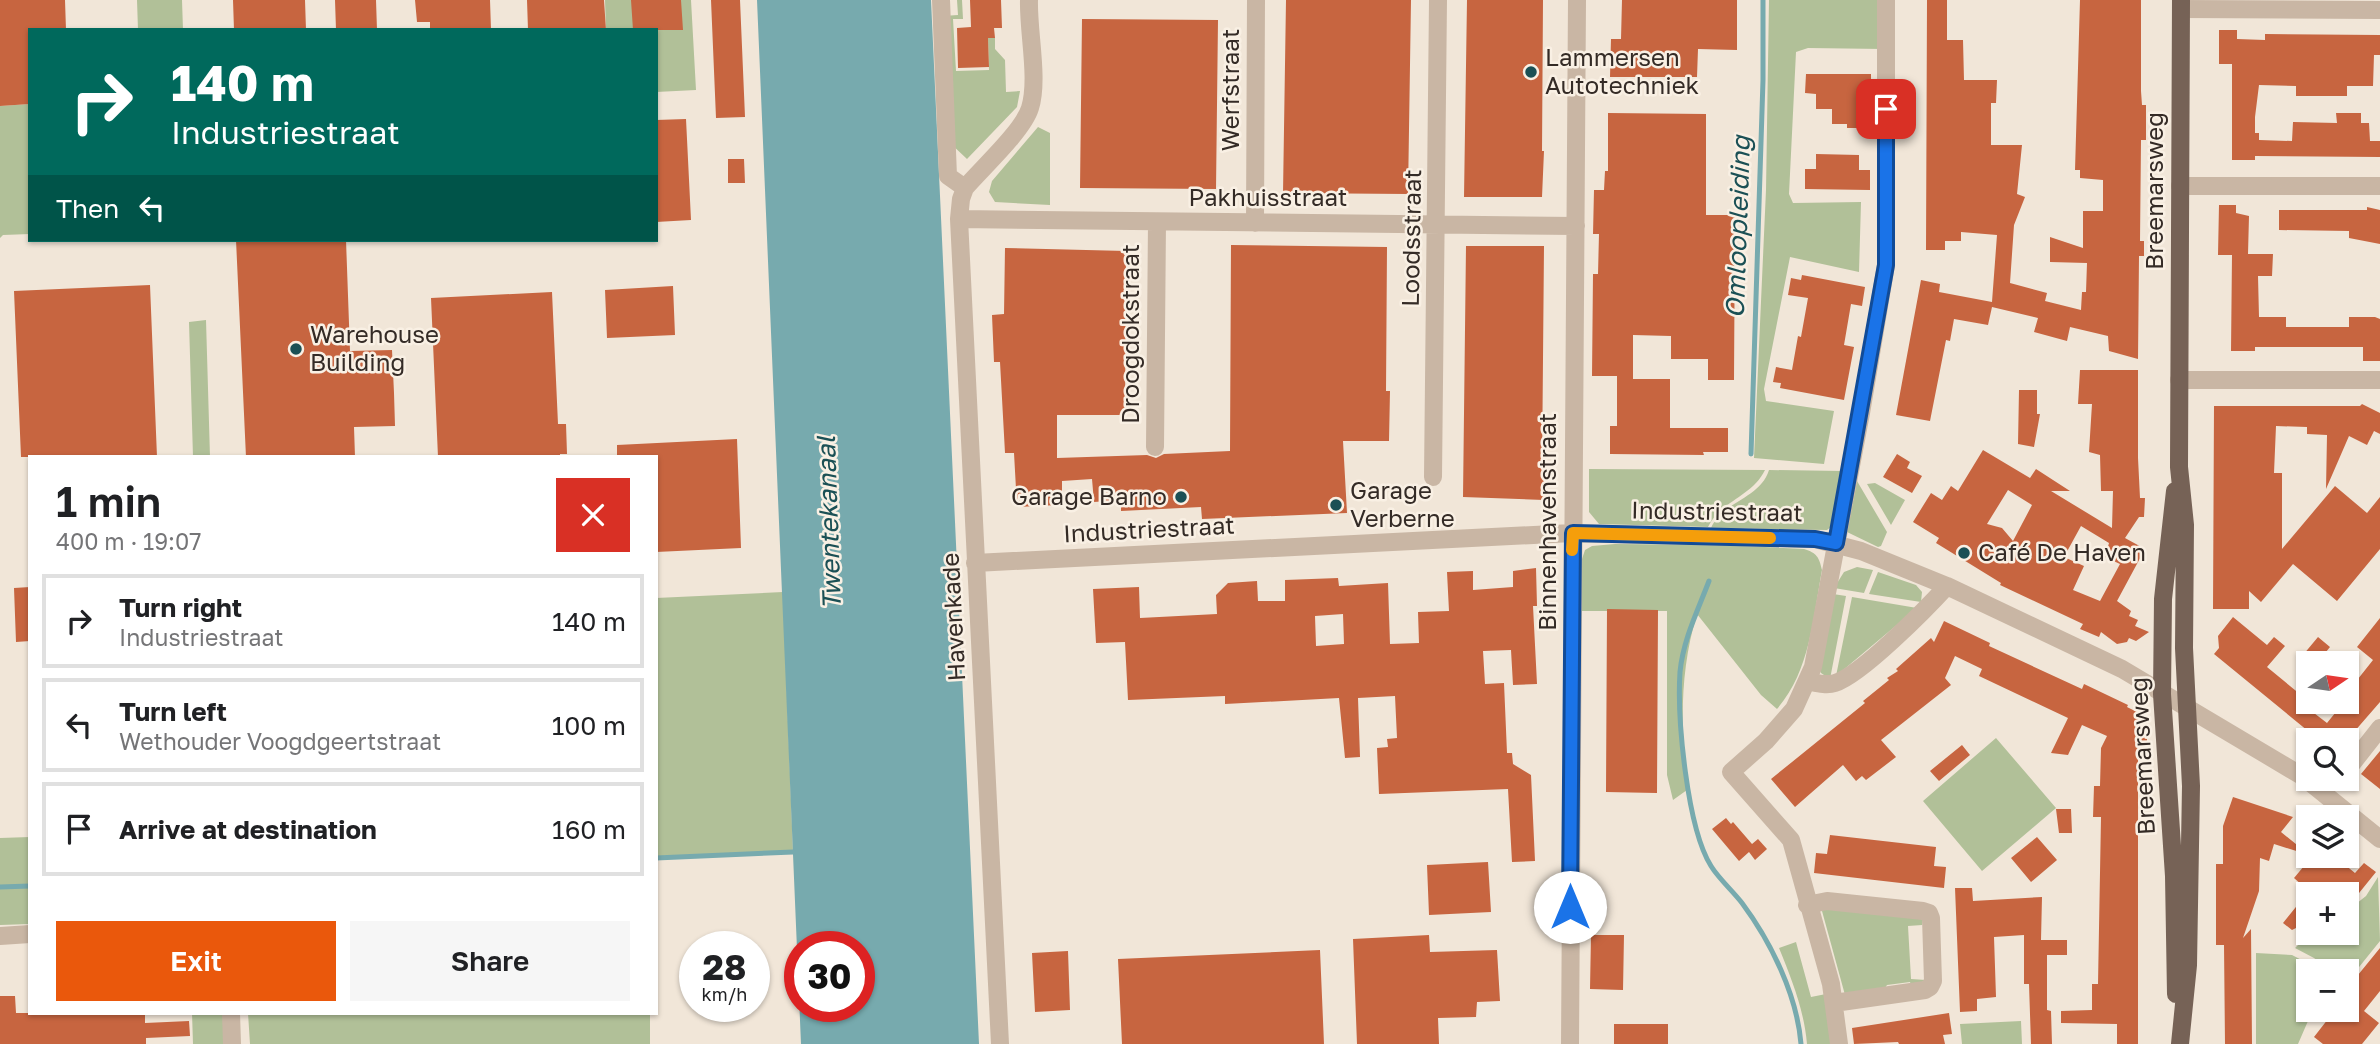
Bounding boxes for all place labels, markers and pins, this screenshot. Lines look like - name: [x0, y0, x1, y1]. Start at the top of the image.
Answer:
- place label: Lammersen Autotechniek: [1545, 42, 1699, 99]
- marker: Lammersen Autotechniek: [1523, 64, 1539, 80]
- pin: [1856, 79, 1916, 139]
- place label: Warehouse Building: [310, 319, 439, 376]
- marker: Warehouse Building: [288, 341, 304, 357]
- place label: Garage Verberne: [1350, 475, 1455, 532]
- place label: Garage Barno: [1011, 481, 1167, 510]
- marker: Garage Barno: [1173, 489, 1189, 505]
- marker: Garage Verberne: [1328, 497, 1344, 513]
- place label: Café De Haven: [1978, 537, 2146, 566]
- marker: Café De Haven: [1956, 545, 1972, 561]

